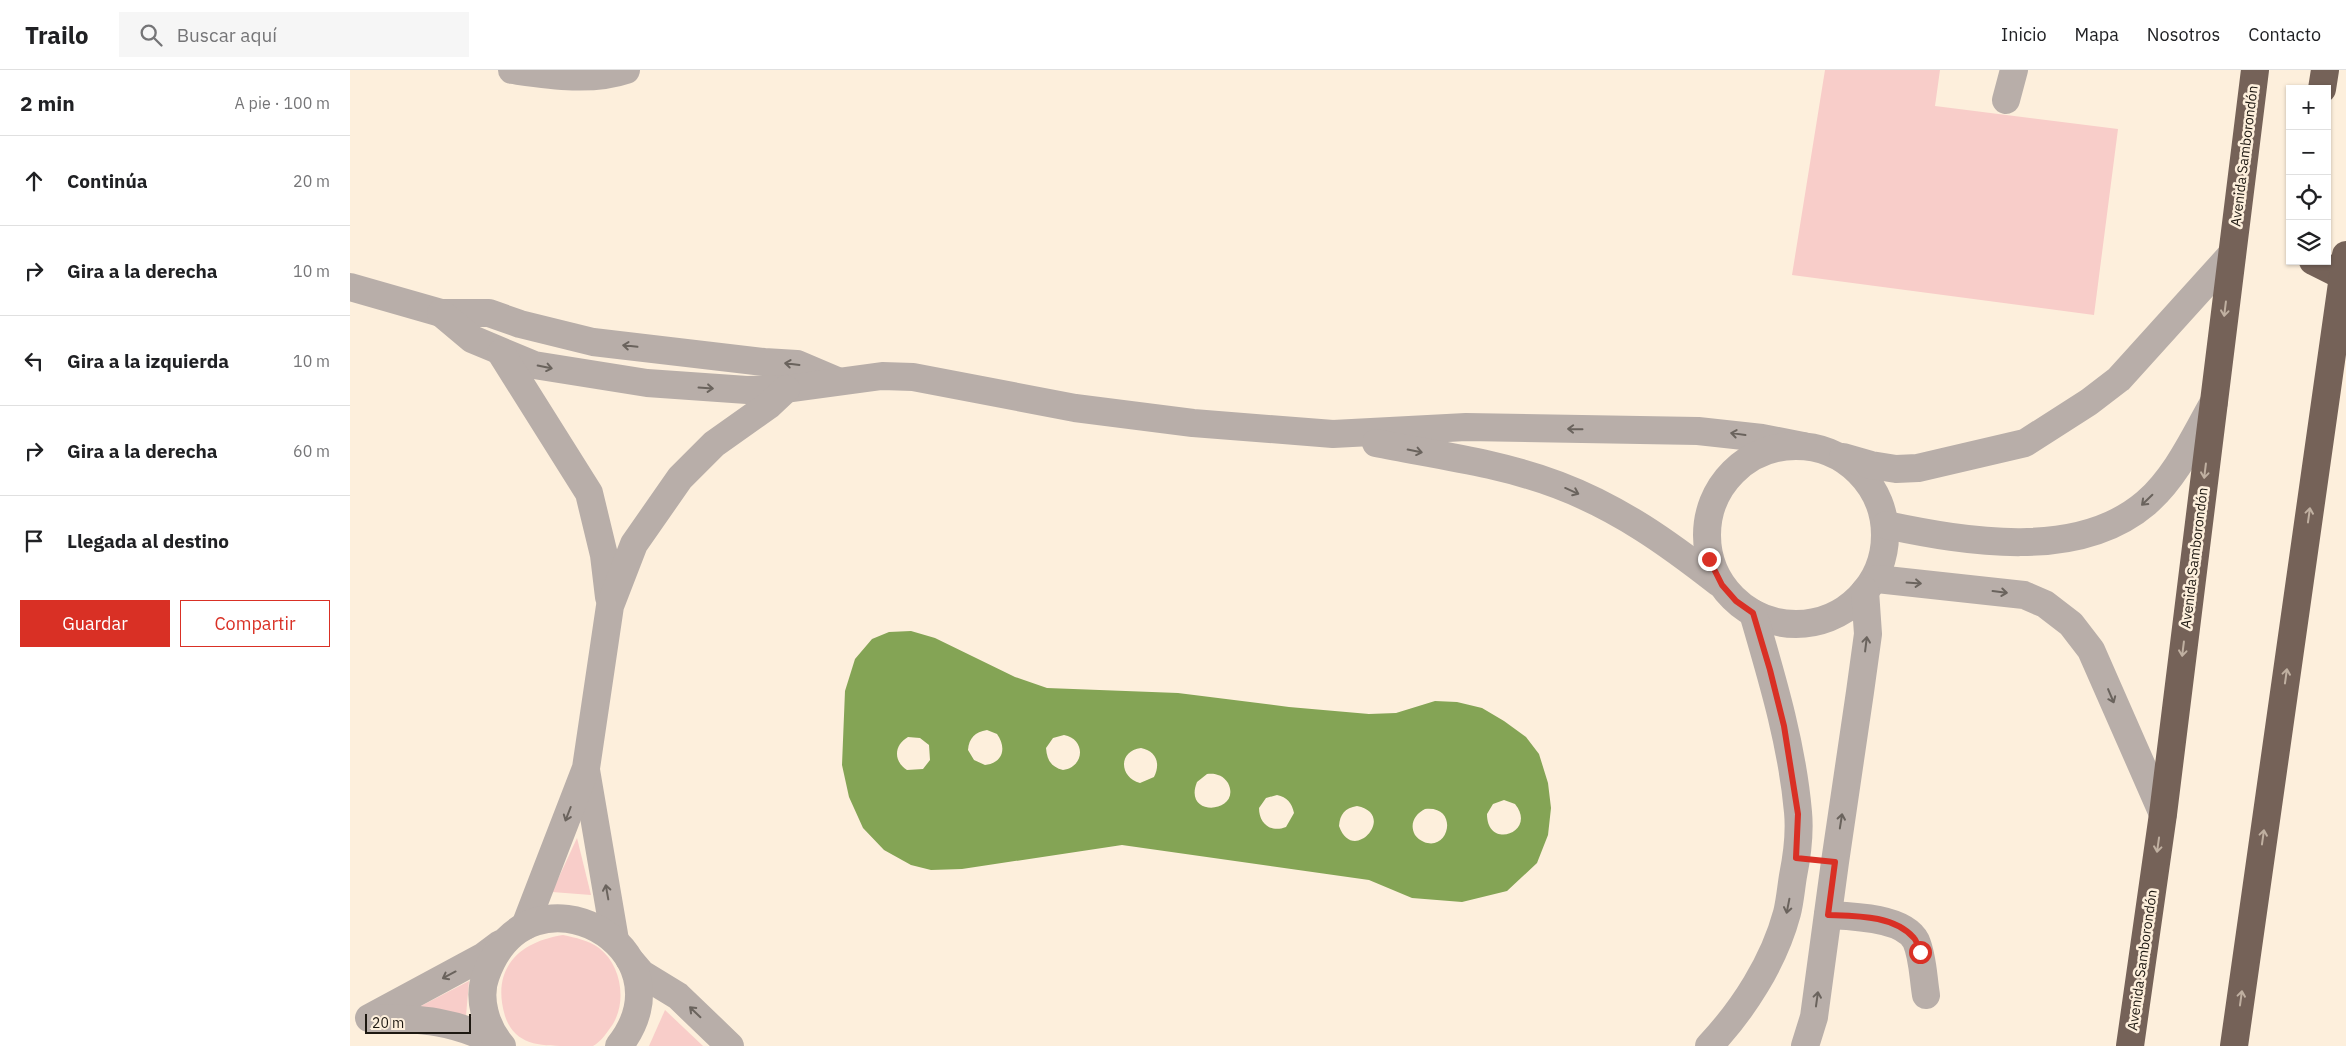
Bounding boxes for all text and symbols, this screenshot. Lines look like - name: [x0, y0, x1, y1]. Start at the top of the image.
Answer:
- search box: [119, 12, 469, 57]
- text: Trailo: [25, 19, 89, 51]
- icon: search: [137, 21, 165, 49]
- text: Buscar aquí: [177, 23, 277, 47]
- text: Inicio: [2001, 23, 2047, 46]
- text: Mapa: [2075, 23, 2119, 46]
- text: Nosotros: [2147, 23, 2220, 46]
- text: Contacto: [2248, 23, 2321, 46]
- street label: Avenida Samborondón: [2226, 84, 2262, 228]
- map controls: [2286, 85, 2331, 265]
- button: +: [2286, 85, 2331, 130]
- text: 2 min: [20, 89, 75, 117]
- text: A pie · 100 m: [235, 93, 330, 113]
- button: −: [2286, 130, 2331, 175]
- icon: ahead: [20, 167, 48, 195]
- text: Continúa: [67, 169, 148, 193]
- text: 20 m: [293, 171, 330, 191]
- button: locate: [2286, 175, 2331, 220]
- button: layers: [2286, 220, 2331, 265]
- icon: right: [20, 257, 48, 285]
- text: Gira a la derecha: [67, 259, 218, 283]
- text: 10 m: [293, 261, 330, 281]
- one-way arrow: [2220, 301, 2230, 317]
- one-way arrow: [623, 341, 639, 351]
- icon: left: [20, 347, 48, 375]
- text: Gira a la izquierda: [67, 349, 229, 373]
- text: 10 m: [293, 351, 330, 371]
- one-way arrow: [784, 359, 800, 369]
- one-way arrow: [537, 363, 553, 372]
- one-way arrow: [698, 383, 714, 392]
- one-way arrow: [1567, 424, 1583, 433]
- one-way arrow: [1730, 429, 1746, 439]
- icon: right: [20, 437, 48, 465]
- text: Gira a la derecha: [67, 439, 218, 463]
- text: 60 m: [293, 441, 330, 461]
- one-way arrow: [1406, 446, 1422, 456]
- one-way arrow: [2200, 462, 2210, 478]
- one-way arrow: [1564, 486, 1579, 496]
- street label: Avenida Samborondón: [2176, 486, 2212, 630]
- one-way arrow: [2141, 494, 2154, 506]
- one-way arrow: [2304, 507, 2314, 523]
- icon: arrive: [20, 527, 48, 555]
- text: Llegada al destino: [67, 529, 229, 553]
- route end: [1698, 548, 1721, 571]
- one-way arrow: [1906, 579, 1922, 588]
- one-way arrow: [1992, 587, 2008, 597]
- button: Guardar: [20, 600, 170, 647]
- button: Compartir: [180, 600, 330, 647]
- one-way arrow: [1861, 636, 1871, 652]
- one-way arrow: [2178, 641, 2188, 657]
- one-way arrow: [2282, 668, 2292, 684]
- one-way arrow: [2107, 688, 2117, 703]
- one-way arrow: [563, 806, 573, 821]
- one-way arrow: [1836, 813, 1846, 829]
- one-way arrow: [2259, 829, 2269, 845]
- one-way arrow: [2153, 837, 2163, 853]
- one-way arrow: [601, 885, 611, 901]
- street label: Avenida Samborondón: [2123, 888, 2161, 1032]
- one-way arrow: [1783, 897, 1792, 913]
- route start: [1909, 941, 1932, 964]
- one-way arrow: [441, 970, 456, 980]
- one-way arrow: [2236, 990, 2246, 1006]
- one-way arrow: [1812, 991, 1822, 1007]
- one-way arrow: [689, 1006, 701, 1018]
- scale bar: [365, 1011, 471, 1034]
- text: 20 m: [372, 1014, 404, 1032]

